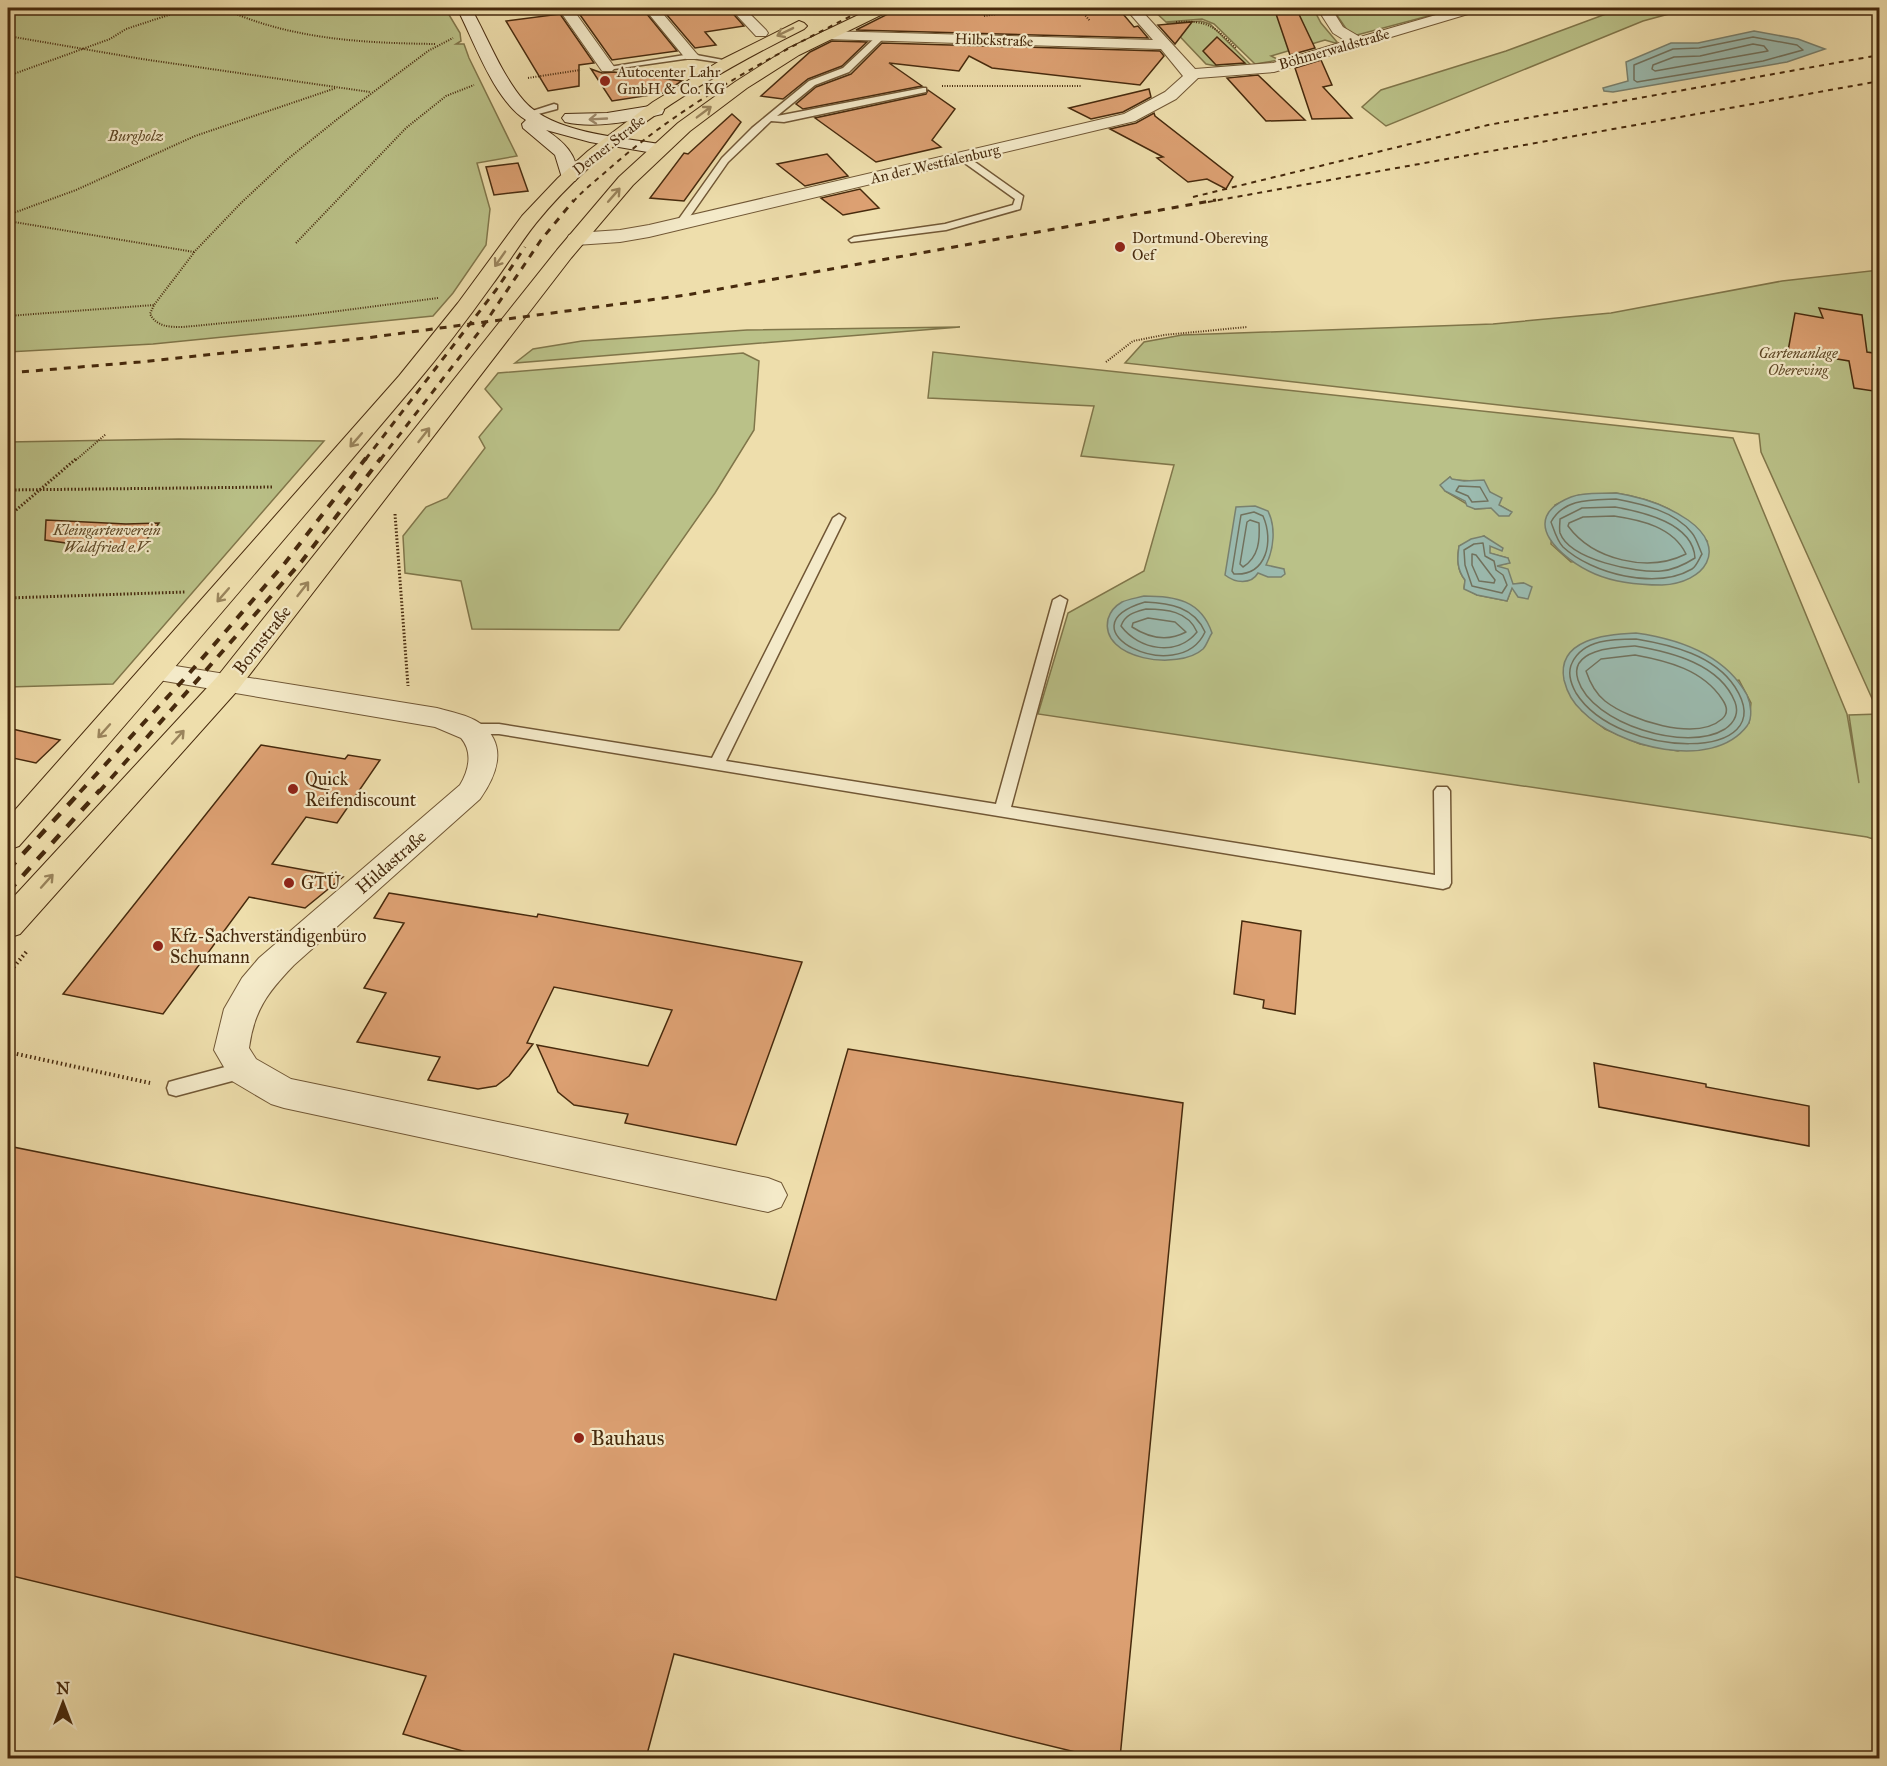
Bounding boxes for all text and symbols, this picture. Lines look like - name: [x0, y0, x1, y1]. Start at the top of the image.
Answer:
- street label: Böhmerwaldstraße: [1276, 25, 1392, 73]
- one-way arrow: [777, 27, 795, 39]
- street label: Hilbckstraße: [954, 30, 1034, 50]
- place label: Autocenter Lahr GmbH & Co. KG: [616, 63, 725, 98]
- marker: Autocenter Lahr GmbH & Co. KG: [598, 74, 612, 88]
- one-way arrow: [696, 105, 712, 118]
- street label: Derner Straße: [569, 111, 649, 179]
- one-way arrow: [588, 113, 608, 124]
- park label: Burgholz: [107, 127, 164, 145]
- street label: An der Westfalenburg: [868, 140, 1002, 188]
- one-way arrow: [607, 188, 621, 203]
- place label: Dortmund-Obereving Oef: [1132, 229, 1269, 264]
- marker: Dortmund-Obereving Oef: [1113, 240, 1127, 254]
- one-way arrow: [494, 250, 506, 267]
- park label: Gartenanlage Obereving: [1758, 344, 1838, 379]
- one-way arrow: [417, 428, 430, 444]
- one-way arrow: [349, 432, 363, 447]
- park label: Kleingartenverein Waldfried e.V.: [52, 521, 161, 556]
- one-way arrow: [296, 581, 309, 597]
- one-way arrow: [216, 587, 230, 602]
- street label: Bornstraße: [228, 601, 296, 679]
- one-way arrow: [97, 723, 111, 738]
- one-way arrow: [171, 730, 185, 745]
- place label: Quick Reifendiscount: [305, 768, 417, 811]
- marker: Quick Reifendiscount: [286, 782, 300, 796]
- street label: Hildastraße: [351, 825, 431, 899]
- place label: GTÜ: [301, 871, 341, 894]
- one-way arrow: [40, 874, 54, 889]
- marker: GTÜ: [282, 876, 296, 890]
- place label: Kfz-Sachverständigenbüro Schumann: [170, 925, 366, 968]
- marker: Kfz-Sachverständigenbüro Schumann: [151, 939, 165, 953]
- place label: Bauhaus: [591, 1425, 664, 1451]
- marker: Bauhaus: [572, 1431, 586, 1445]
- north arrow: [33, 1673, 93, 1733]
- text: N: [56, 1679, 70, 1698]

